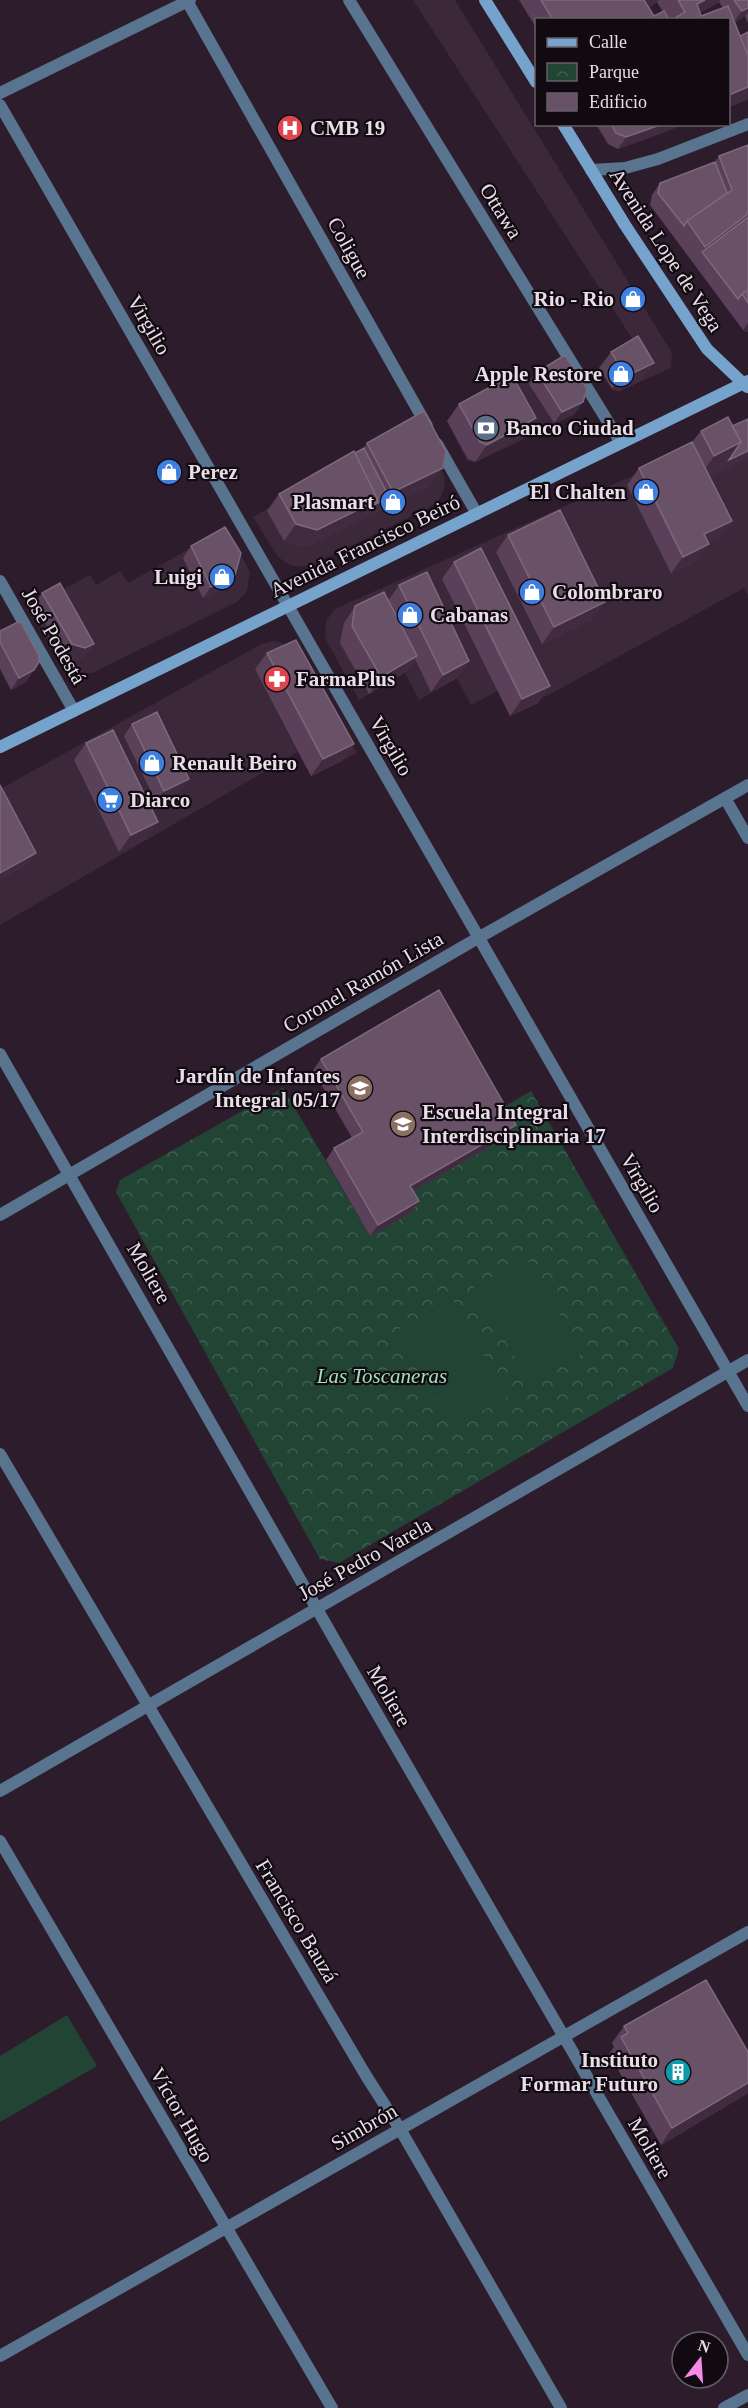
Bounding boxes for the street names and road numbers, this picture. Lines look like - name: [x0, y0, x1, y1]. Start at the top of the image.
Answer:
- street label: Avenida Lope de Vega: [604, 164, 728, 337]
- street label: Ottawa: [475, 179, 528, 244]
- street label: Coligue: [322, 213, 376, 283]
- street label: Virgilio: [122, 291, 176, 359]
- street label: Avenida Francisco Beiró: [266, 490, 464, 602]
- street label: José Podestá: [17, 584, 91, 689]
- street label: Virgilio: [364, 712, 418, 780]
- street label: Coronel Ramón Lista: [279, 926, 448, 1038]
- street label: Virgilio: [615, 1149, 669, 1217]
- street label: Moliere: [122, 1238, 176, 1308]
- street label: José Pedro Varela: [294, 1512, 437, 1606]
- street label: Moliere: [362, 1661, 416, 1731]
- street label: Francisco Bauzá: [251, 1855, 344, 1987]
- street label: Víctor Hugo: [145, 2063, 219, 2167]
- street label: Simbrón: [327, 2098, 402, 2155]
- street label: Moliere: [623, 2113, 677, 2183]

